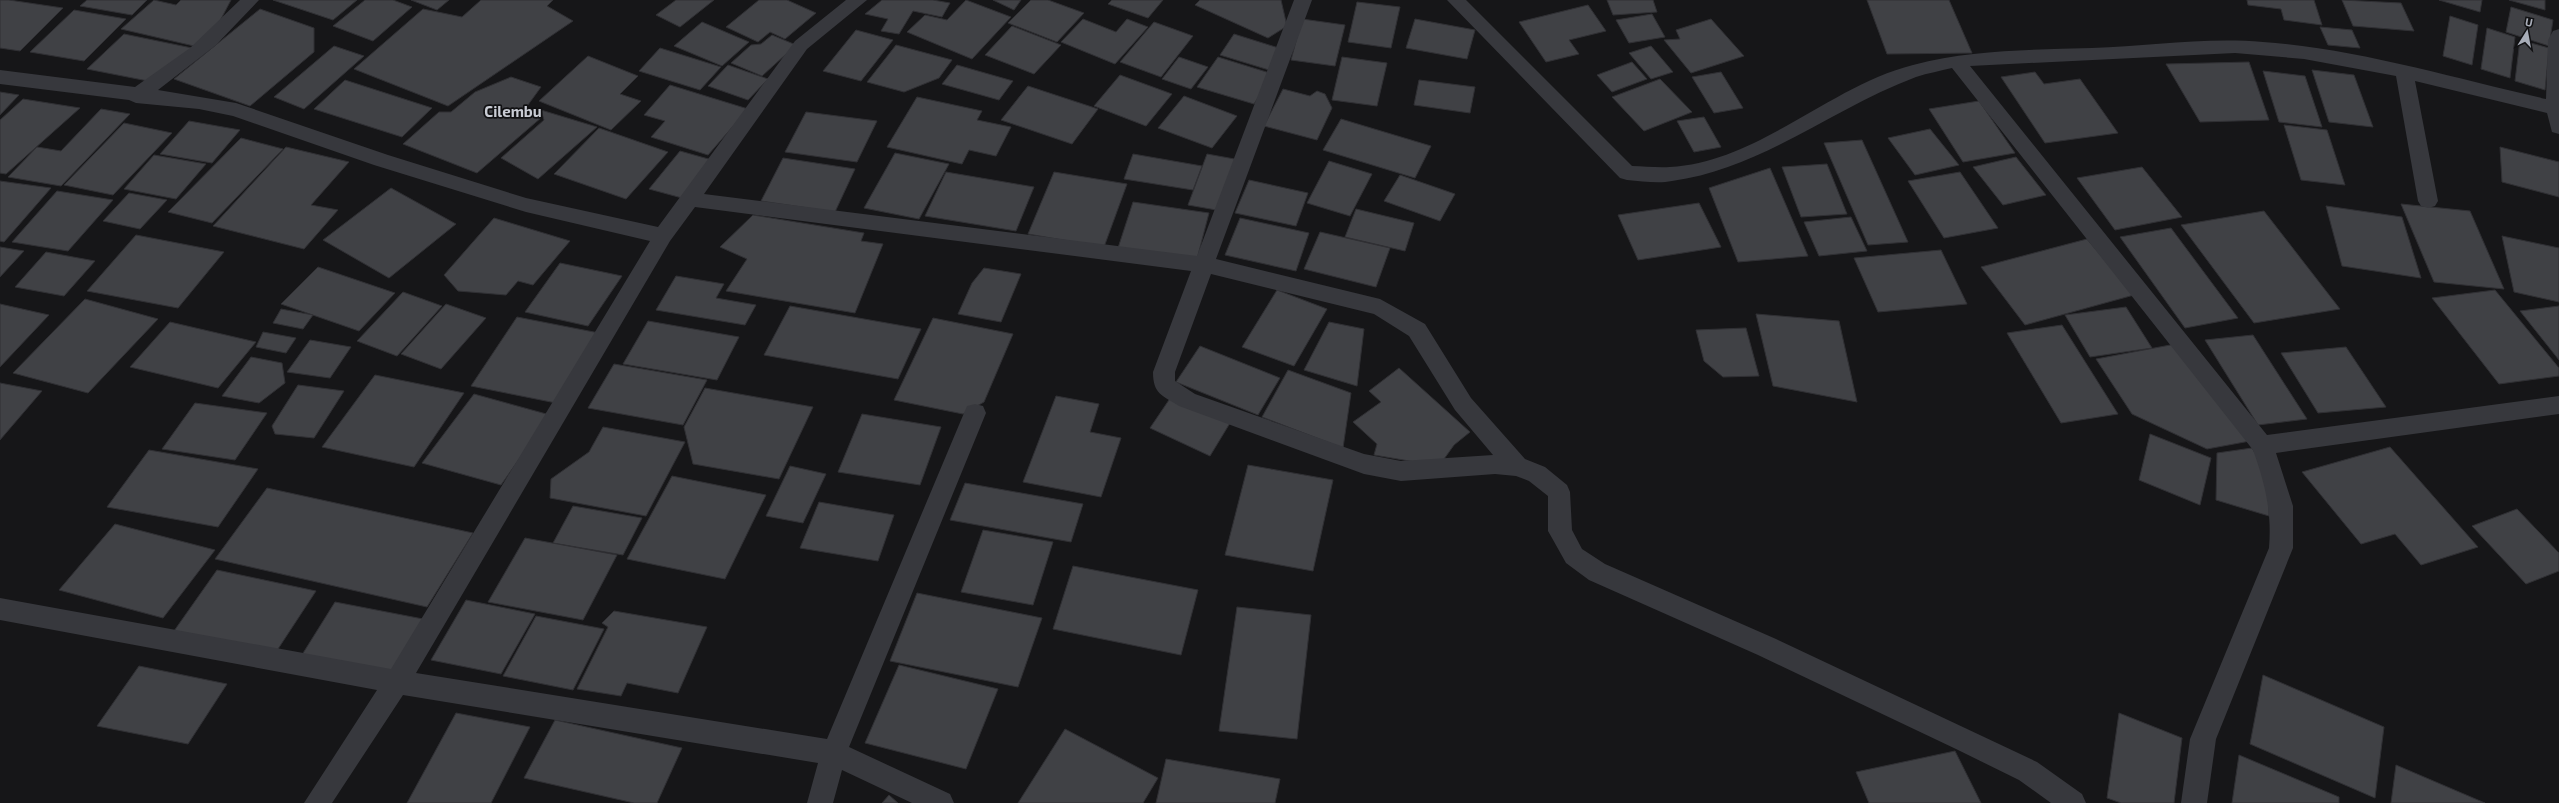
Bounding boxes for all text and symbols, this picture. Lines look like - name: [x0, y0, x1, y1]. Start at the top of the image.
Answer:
- north arrow: [2507, 12, 2547, 52]
- text: U: [2524, 15, 2534, 29]
- district label: Cilembu: [484, 102, 542, 120]

